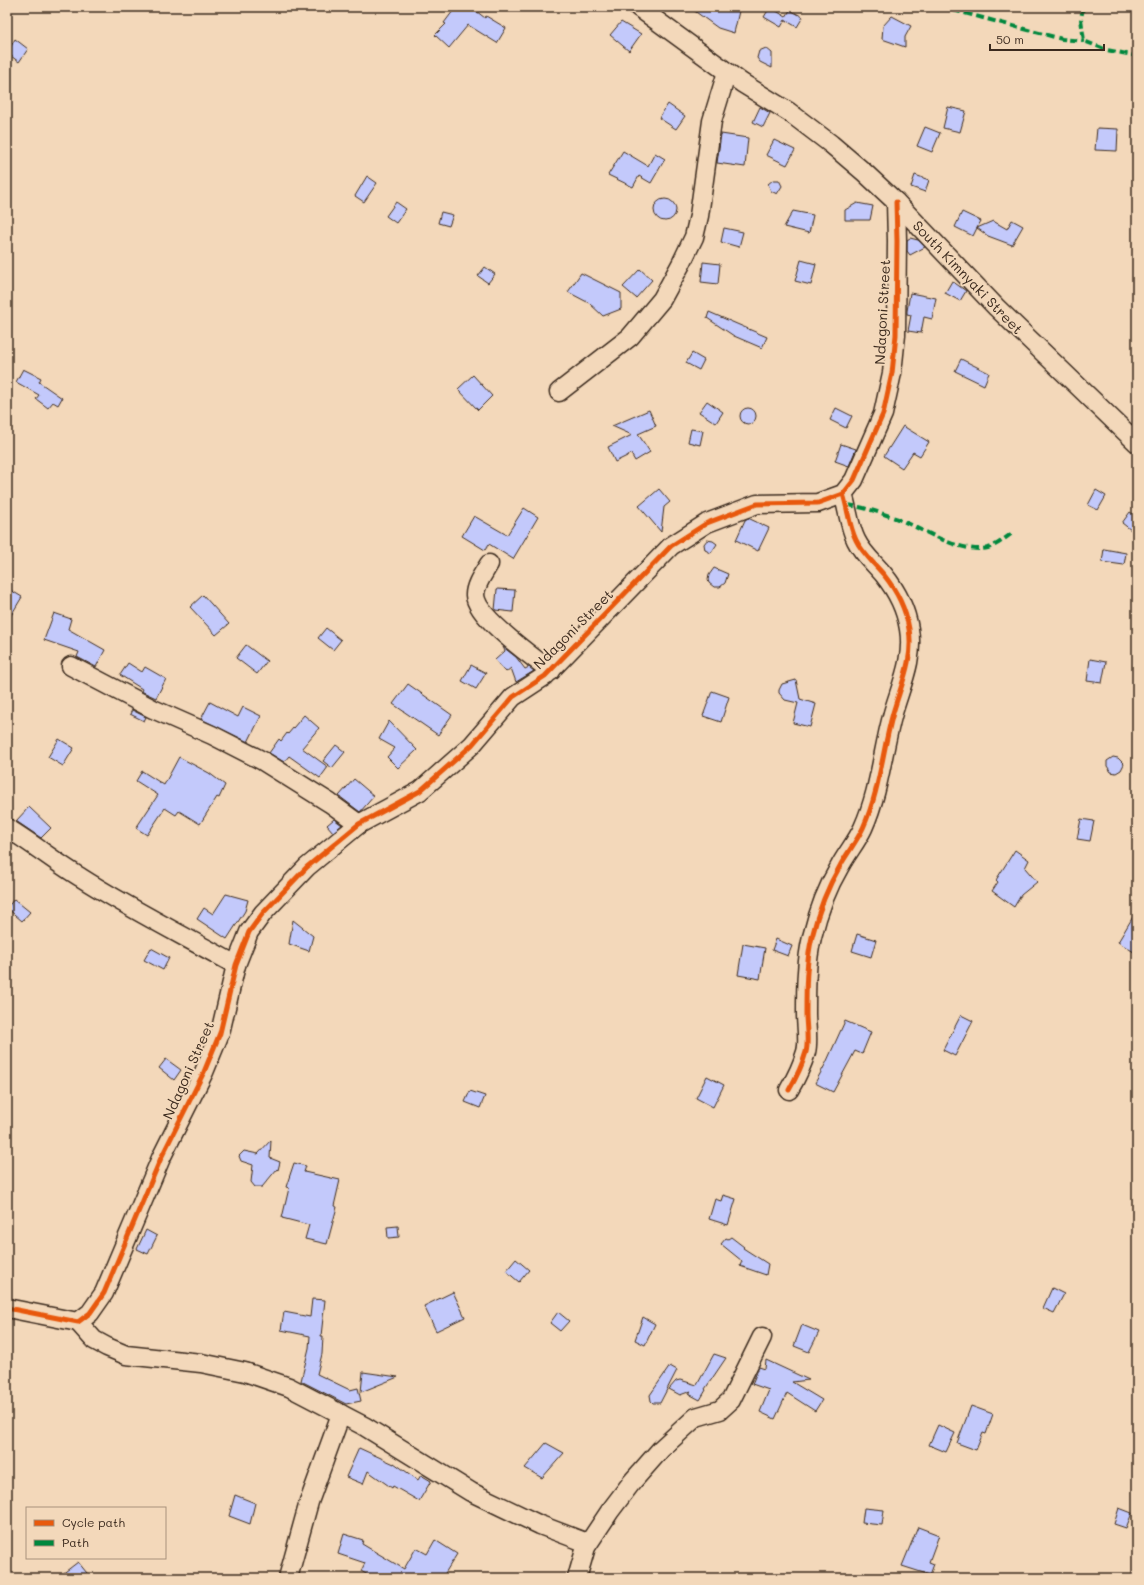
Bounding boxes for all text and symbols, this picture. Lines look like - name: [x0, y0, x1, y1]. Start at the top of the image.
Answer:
- scale bar: [990, 26, 1104, 52]
- text: 50 m: [996, 31, 1024, 47]
- street label: South Kimnyaki Street: [909, 216, 1027, 338]
- street label: Ndagoni Street: [870, 259, 894, 365]
- street label: Ndagoni Street: [529, 585, 617, 673]
- street label: Ndagoni Street: [158, 1018, 218, 1122]
- legend: [26, 1507, 166, 1559]
- text: Cycle path: [62, 1514, 125, 1530]
- text: Path: [62, 1534, 89, 1550]

